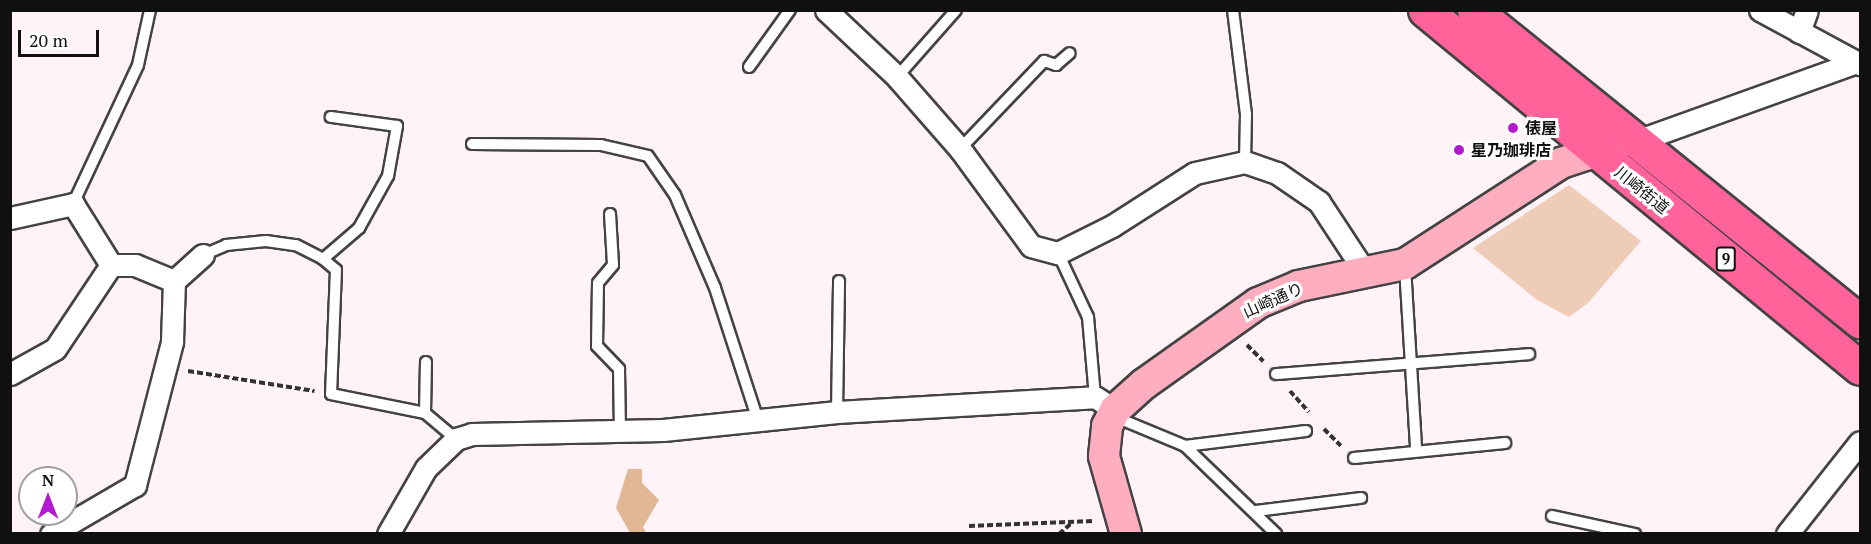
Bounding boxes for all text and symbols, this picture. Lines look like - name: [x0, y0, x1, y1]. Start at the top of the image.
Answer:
- scale bar: [21, 18, 102, 56]
- text: 20 m: [29, 28, 68, 52]
- place label: 俵屋: [1525, 118, 1557, 138]
- marker: 俵屋: [1506, 121, 1520, 135]
- place label: 星乃珈琲店: [1471, 140, 1551, 160]
- marker: 星乃珈琲店: [1452, 143, 1466, 157]
- street label: 川崎街道: [1611, 162, 1673, 218]
- road number: 9: [1716, 247, 1736, 271]
- street label: 山崎通り: [1240, 278, 1306, 322]
- north arrow: [18, 466, 78, 526]
- text: N: [42, 469, 54, 491]

